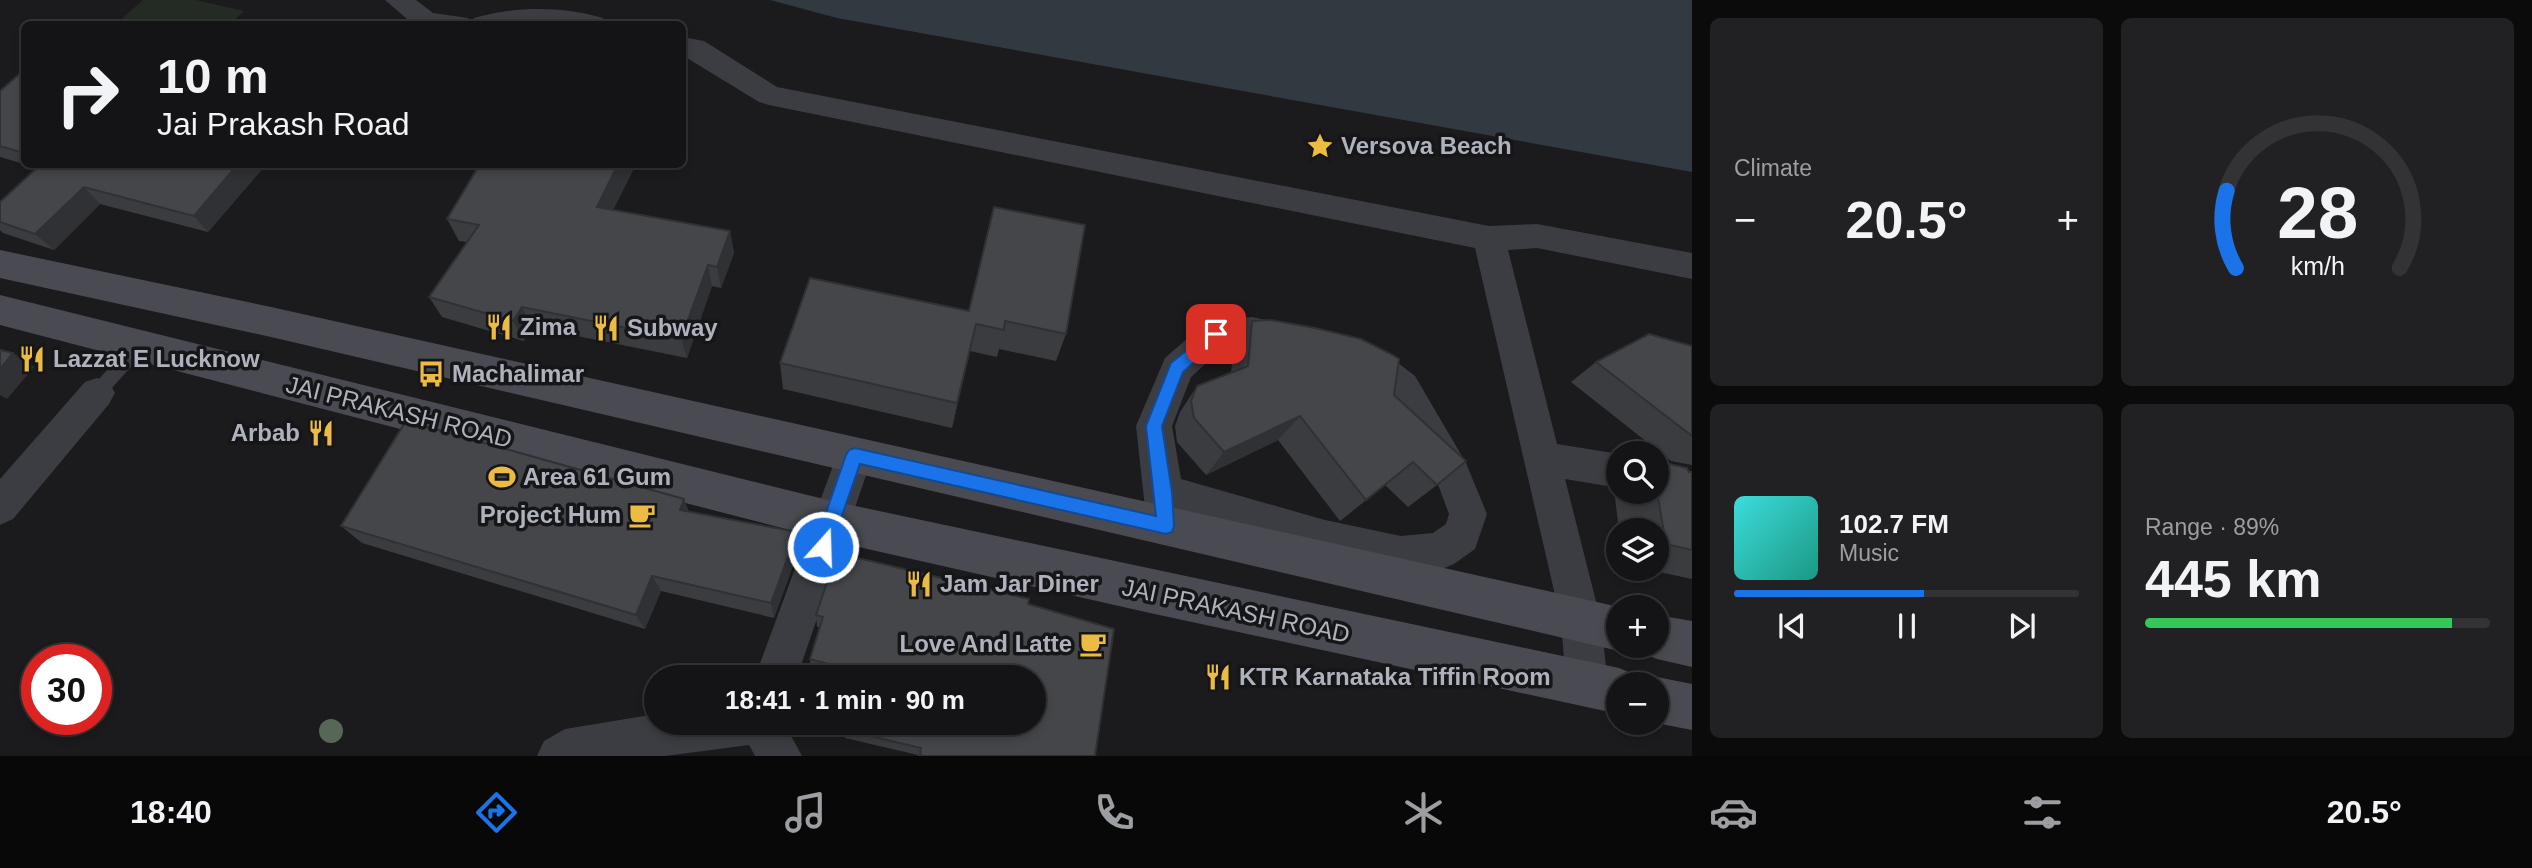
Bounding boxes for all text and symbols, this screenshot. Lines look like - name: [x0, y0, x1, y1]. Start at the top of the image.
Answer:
- icon: right: [42, 49, 133, 140]
- text: 10 m: [157, 49, 269, 103]
- text: Jai Prakash Road: [157, 106, 410, 142]
- place icon: Versova Beach: [1305, 131, 1335, 161]
- place label: Versova Beach: [1341, 132, 1512, 159]
- text: Climate: [1734, 155, 1812, 181]
- text: 28: [2277, 172, 2358, 253]
- text: 20.5°: [1845, 191, 1968, 249]
- text: −: [1734, 199, 1756, 241]
- text: +: [2057, 199, 2079, 241]
- text: km/h: [2290, 252, 2345, 280]
- pin: [1186, 304, 1246, 364]
- restaurant icon: Zima: [484, 312, 514, 342]
- place label: Zima: [520, 313, 577, 340]
- restaurant icon: Subway: [591, 313, 621, 343]
- place label: Subway: [627, 314, 718, 341]
- icon: arrive: [1197, 315, 1235, 353]
- restaurant icon: Lazzat E Lucknow: [17, 344, 47, 374]
- place label: Lazzat E Lucknow: [53, 345, 260, 372]
- bus stop icon: Machalimar: [416, 359, 446, 389]
- place label: Machalimar: [452, 360, 584, 387]
- street label: JAI PRAKASH ROAD: [283, 370, 515, 453]
- restaurant icon: Arbab: [306, 418, 336, 448]
- place label: Arbab: [231, 419, 300, 446]
- map controls: [1606, 441, 1669, 735]
- button: search: [1606, 441, 1669, 504]
- sports icon: Area 61 Gum: [487, 462, 517, 492]
- place label: Area 61 Gum: [523, 463, 671, 490]
- cafe icon: Project Hum: [627, 500, 657, 530]
- place label: Project Hum: [480, 501, 621, 528]
- text: 102.7 FM: [1839, 509, 1949, 539]
- position arrow: [786, 510, 860, 584]
- text: Range · 89%: [2145, 514, 2279, 540]
- button: layers: [1606, 518, 1669, 581]
- text: Music: [1839, 540, 1899, 566]
- text: 445 km: [2145, 550, 2321, 608]
- restaurant icon: Jam Jar Diner: [904, 569, 934, 599]
- place label: Jam Jar Diner: [940, 570, 1099, 597]
- street label: JAI PRAKASH ROAD: [1120, 573, 1352, 648]
- button: +: [1606, 595, 1669, 658]
- icon: previous: [1773, 607, 1811, 645]
- icon: pause: [1888, 607, 1926, 645]
- icon: next: [2003, 607, 2041, 645]
- cafe icon: Love And Latte: [1078, 629, 1108, 659]
- place label: Love And Latte: [900, 630, 1072, 657]
- speed limit sign: 30: [21, 644, 112, 735]
- restaurant icon: KTR Karnataka Tiffin Room: [1203, 662, 1233, 692]
- place label: KTR Karnataka Tiffin Room: [1239, 663, 1551, 690]
- button: −: [1606, 672, 1669, 735]
- text: 18:41 · 1 min · 90 m: [725, 685, 965, 715]
- icon: directions: [472, 788, 521, 837]
- icon: music: [781, 788, 830, 837]
- icon: phone: [1090, 788, 1139, 837]
- icon: climate: [1399, 788, 1448, 837]
- icon: car: [1709, 788, 1758, 837]
- icon: filters: [2018, 788, 2067, 837]
- text: 18:40: [130, 794, 212, 830]
- text: 20.5°: [2327, 794, 2402, 830]

